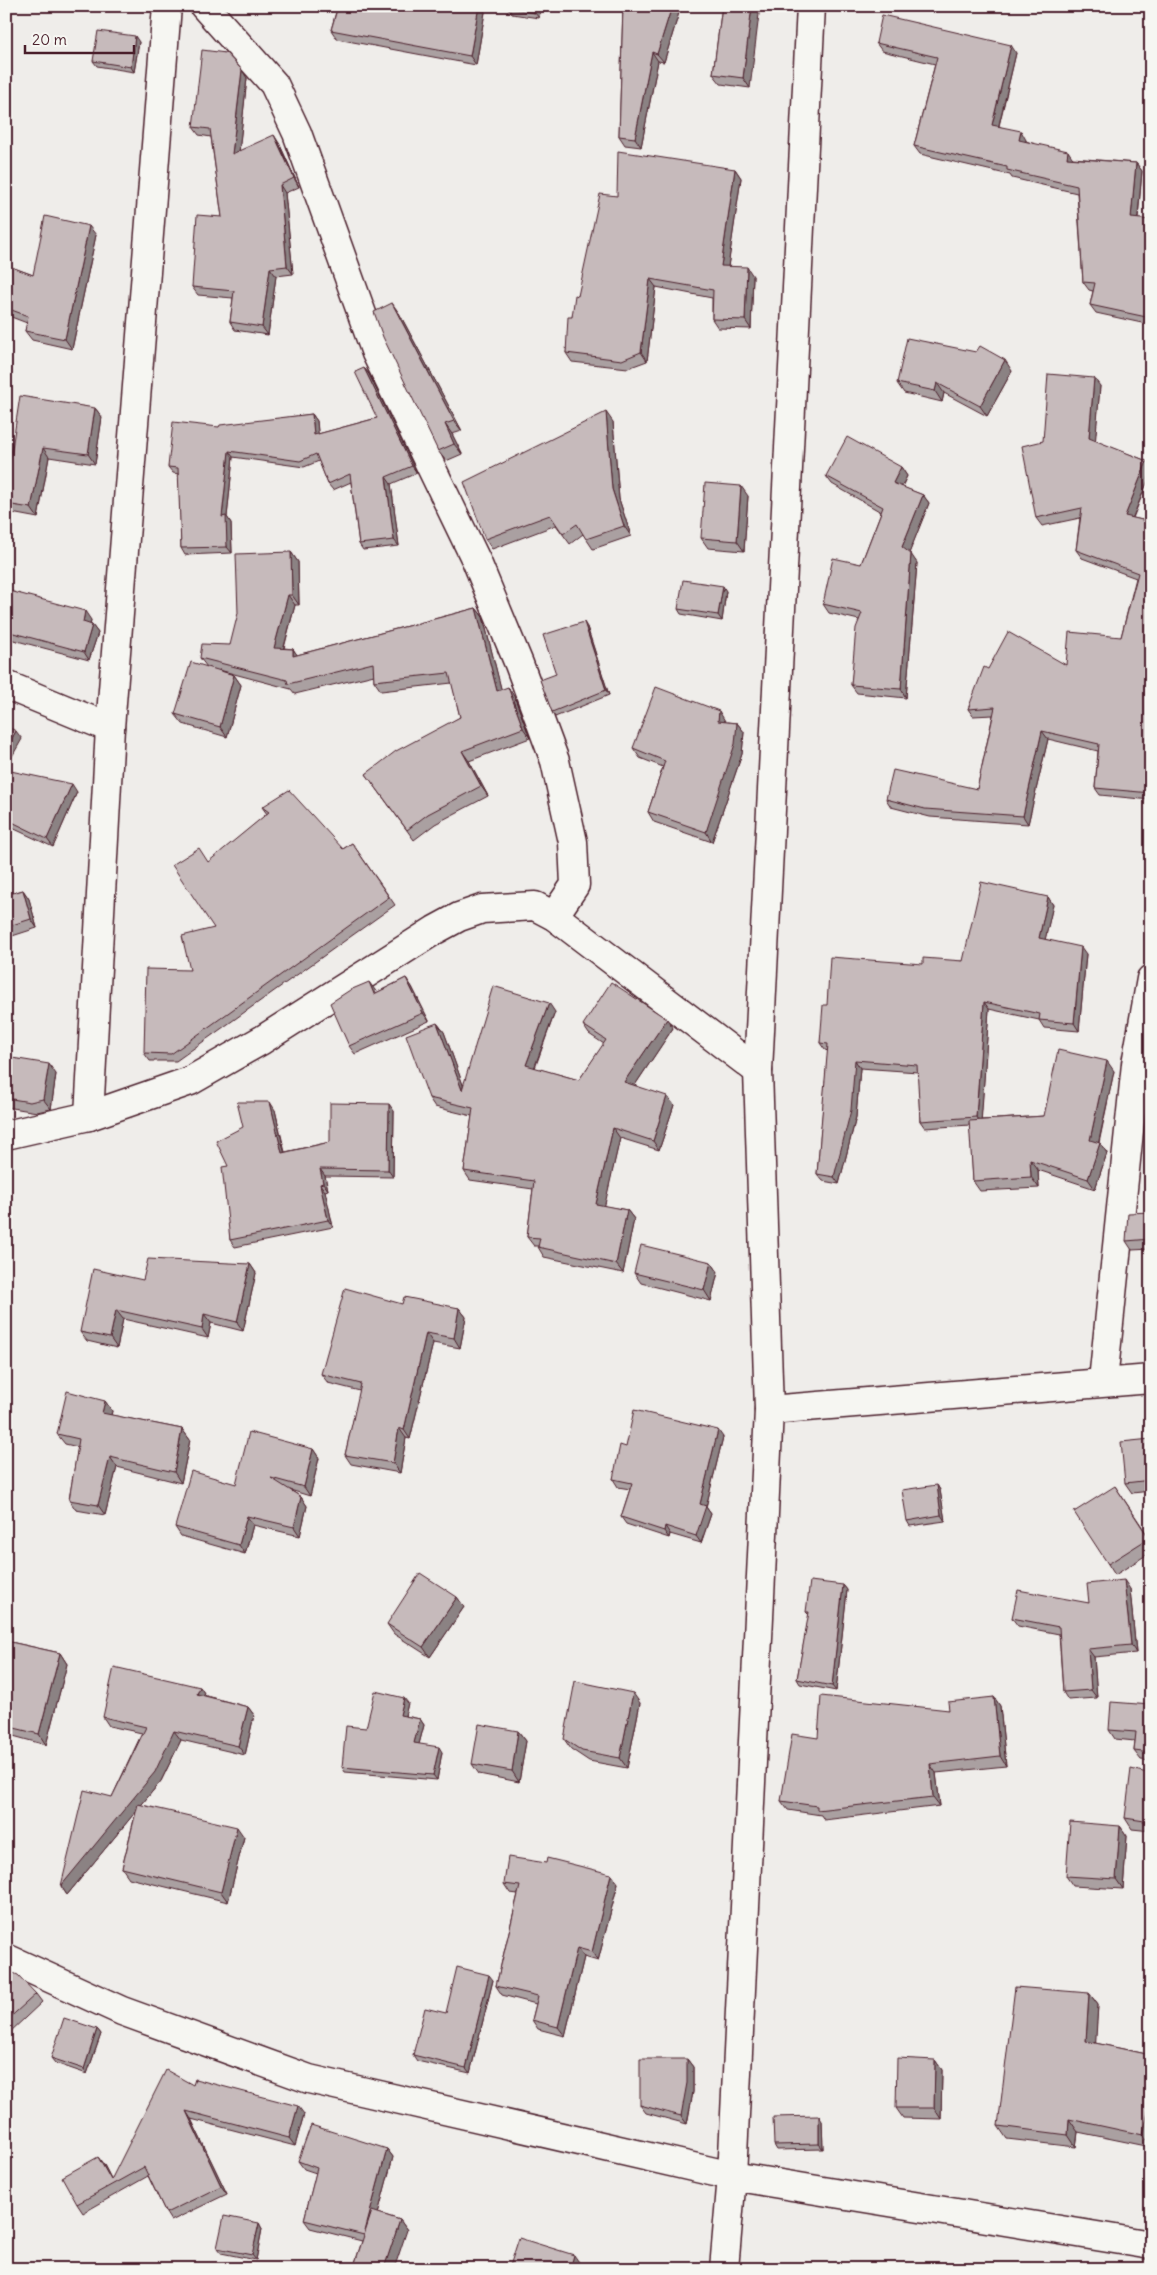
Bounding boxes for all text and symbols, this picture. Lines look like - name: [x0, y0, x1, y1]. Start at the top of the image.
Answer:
- scale bar: [25, 22, 134, 54]
- text: 20 m: [32, 30, 67, 49]

